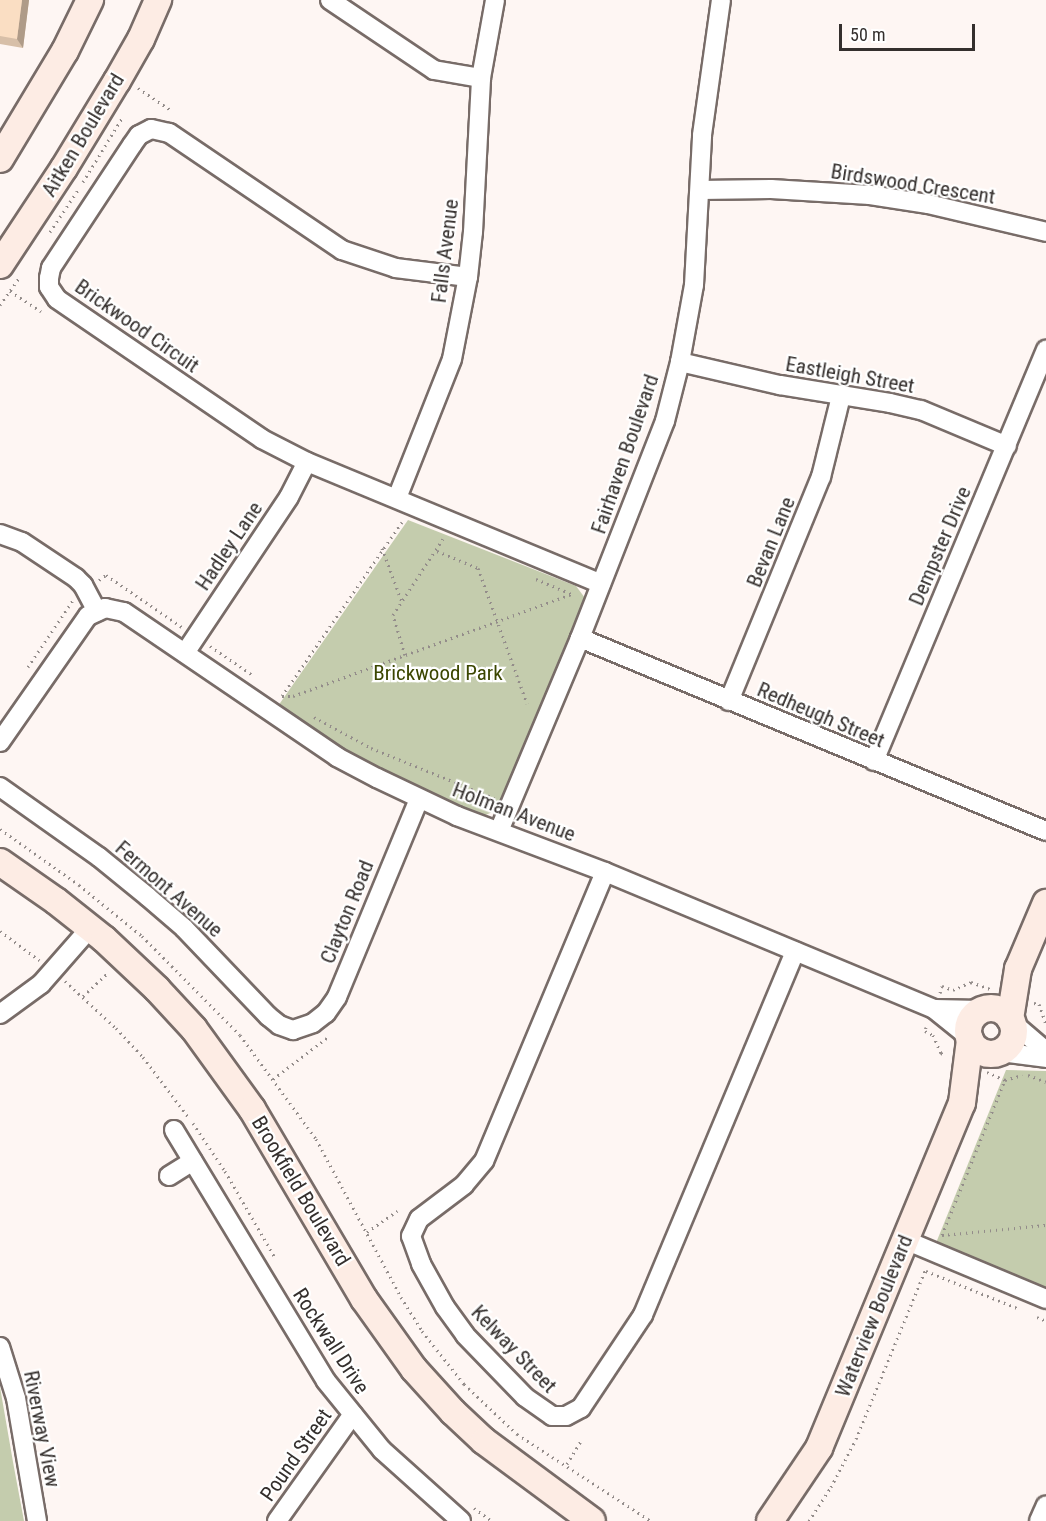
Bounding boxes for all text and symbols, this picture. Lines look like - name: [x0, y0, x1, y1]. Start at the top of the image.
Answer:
- scale bar: [842, 12, 978, 50]
- text: 50 m: [850, 24, 885, 45]
- street label: Aitken Boulevard: [36, 69, 130, 201]
- street label: Birdswood Crescent: [829, 159, 997, 209]
- street label: Falls Avenue: [426, 198, 464, 304]
- street label: Brickwood Circuit: [70, 274, 204, 378]
- street label: Eastleigh Street: [784, 351, 916, 399]
- street label: Fairhaven Boulevard: [586, 371, 664, 537]
- street label: Dempster Drive: [904, 483, 976, 609]
- street label: Bevan Lane: [742, 493, 800, 591]
- street label: Hadley Lane: [190, 497, 268, 595]
- park label: Brickwood Park: [373, 660, 503, 686]
- street label: Redheugh Street: [753, 677, 889, 753]
- street label: Holman Avenue: [449, 777, 579, 847]
- street label: Fermont Avenue: [110, 835, 228, 943]
- street label: Clayton Road: [315, 857, 379, 967]
- street label: Brookfield Boulevard: [246, 1111, 356, 1271]
- street label: Waterview Boulevard: [830, 1231, 918, 1401]
- street label: Rockwall Drive: [288, 1283, 374, 1399]
- street label: Kelway Street: [466, 1300, 562, 1398]
- street label: Riverway View: [18, 1368, 66, 1490]
- street label: Pound Street: [255, 1404, 337, 1506]

